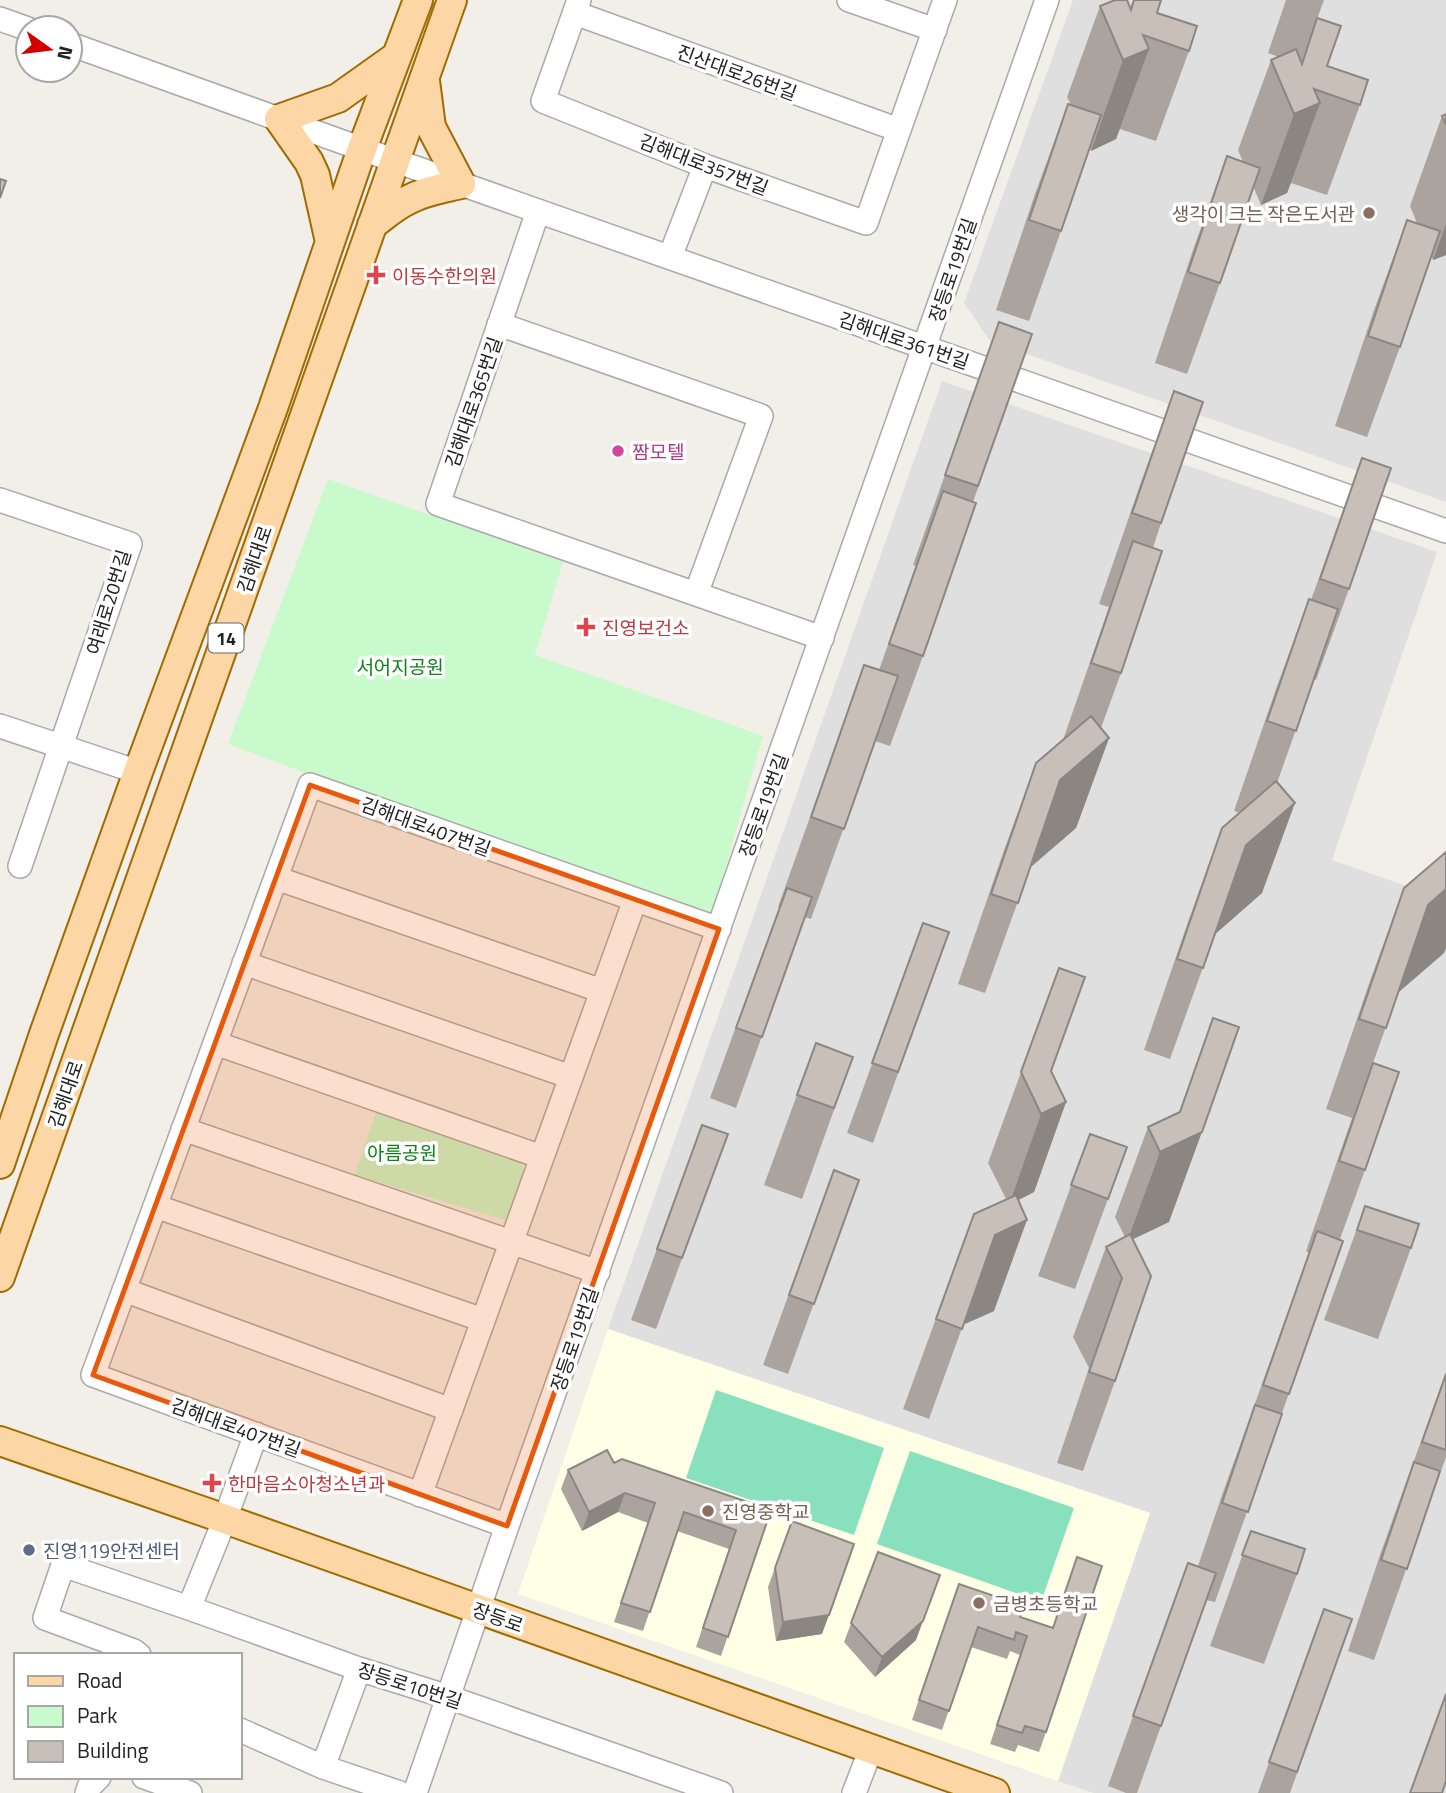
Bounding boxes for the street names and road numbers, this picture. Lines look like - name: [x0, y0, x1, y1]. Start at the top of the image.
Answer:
- street label: 진산대로26번길: [673, 37, 801, 107]
- street label: 김해대로357번길: [635, 126, 773, 202]
- street label: 장등로19번길: [921, 214, 983, 326]
- street label: 김해대로361번길: [835, 304, 973, 376]
- street label: 김해대로365번길: [437, 333, 509, 471]
- street label: 김해대로: [229, 521, 279, 597]
- street label: 여래로20번길: [78, 546, 138, 658]
- road number: 14: [208, 624, 244, 652]
- street label: 장등로19번길: [731, 749, 795, 861]
- street label: 김해대로407번길: [357, 789, 495, 863]
- street label: 김해대로: [40, 1056, 90, 1132]
- street label: 장등로19번길: [543, 1283, 605, 1395]
- street label: 김해대로407번길: [167, 1390, 305, 1464]
- street label: 장등로: [468, 1594, 528, 1640]
- street label: 장등로10번길: [354, 1654, 466, 1716]

